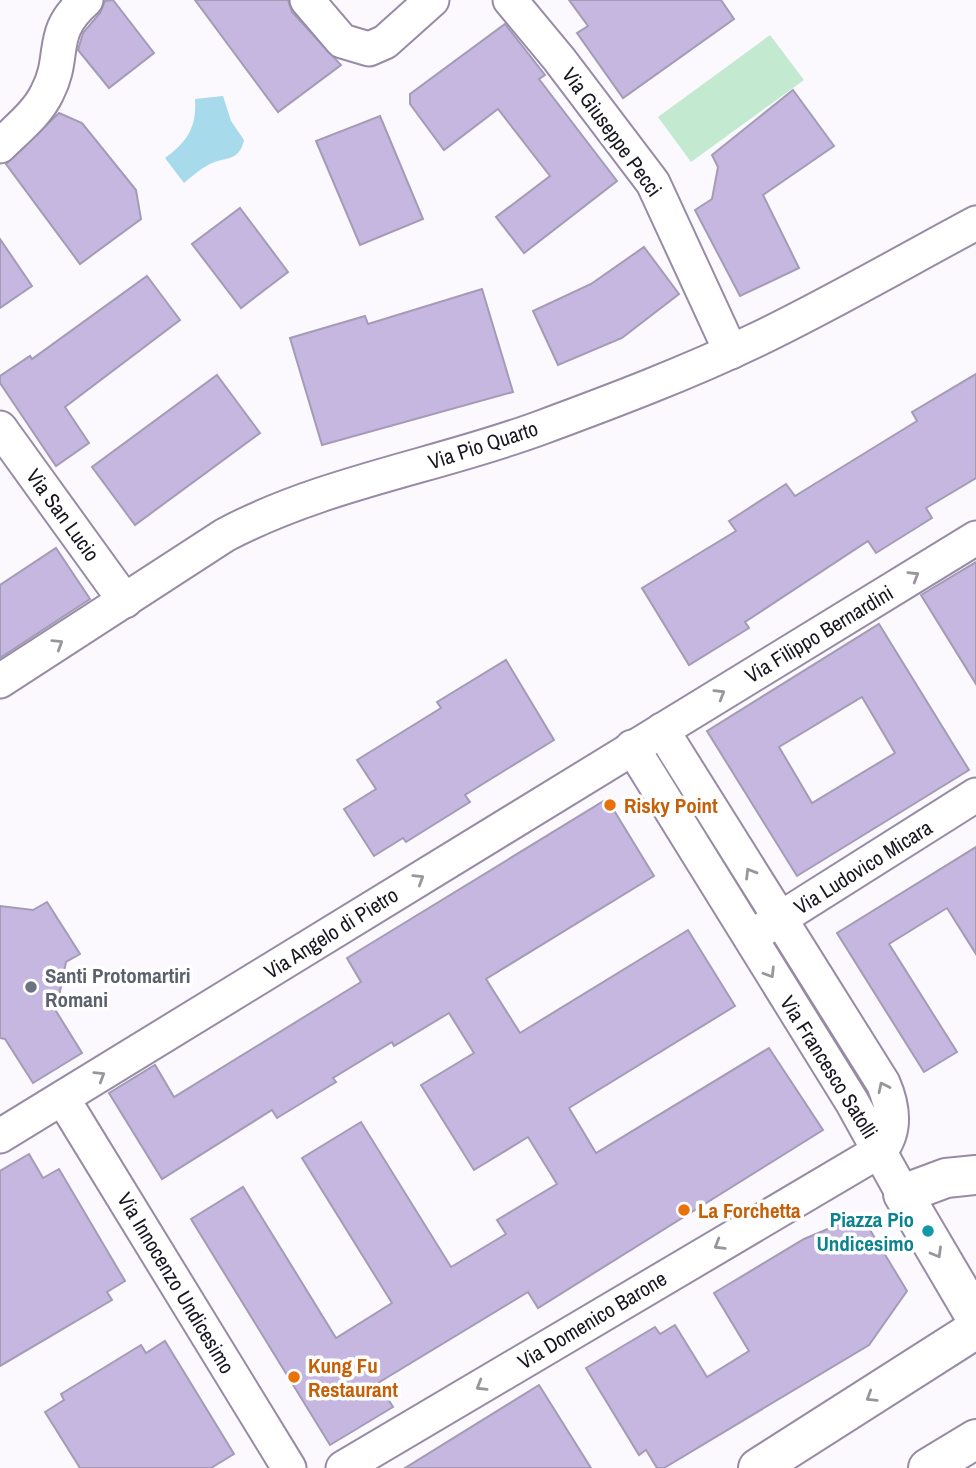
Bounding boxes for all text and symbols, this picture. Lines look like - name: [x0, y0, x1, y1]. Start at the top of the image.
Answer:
- street label: Via Giuseppe Pecci: [555, 62, 669, 202]
- street label: Via Pio Quarto: [424, 414, 542, 476]
- street label: Via San Lucio: [20, 463, 106, 567]
- one-way arrow: [907, 571, 920, 584]
- street label: Via Filippo Bernardini: [739, 578, 899, 690]
- one-way arrow: [50, 639, 63, 652]
- one-way arrow: [712, 690, 725, 703]
- place label: Risky Point: [624, 791, 718, 820]
- marker: Risky Point: [602, 797, 618, 813]
- street label: Via Ludovico Micara: [788, 813, 938, 921]
- one-way arrow: [746, 867, 759, 880]
- one-way arrow: [412, 874, 425, 887]
- street label: Via Angelo di Pietro: [258, 880, 404, 986]
- place label: Santi Protomartiri Romani: [45, 961, 190, 1014]
- one-way arrow: [762, 965, 775, 978]
- marker: Santi Protomartiri Romani: [23, 979, 39, 995]
- street label: Via Francesco Satolli: [773, 990, 885, 1144]
- one-way arrow: [93, 1071, 106, 1084]
- one-way arrow: [877, 1082, 891, 1094]
- street label: Via Innocenzo Undicesimo: [110, 1187, 242, 1379]
- place label: La Forchetta: [698, 1196, 801, 1225]
- marker: La Forchetta: [676, 1202, 692, 1218]
- place label: Piazza Pio Undicesimo: [816, 1205, 914, 1258]
- marker: Piazza Pio Undicesimo: [920, 1223, 936, 1239]
- one-way arrow: [713, 1237, 726, 1250]
- one-way arrow: [929, 1245, 942, 1258]
- street label: Via Domenico Barone: [512, 1264, 672, 1376]
- place label: Kung Fu Restaurant: [308, 1351, 398, 1404]
- marker: Kung Fu Restaurant: [286, 1369, 302, 1385]
- one-way arrow: [475, 1378, 488, 1391]
- one-way arrow: [865, 1388, 878, 1401]

